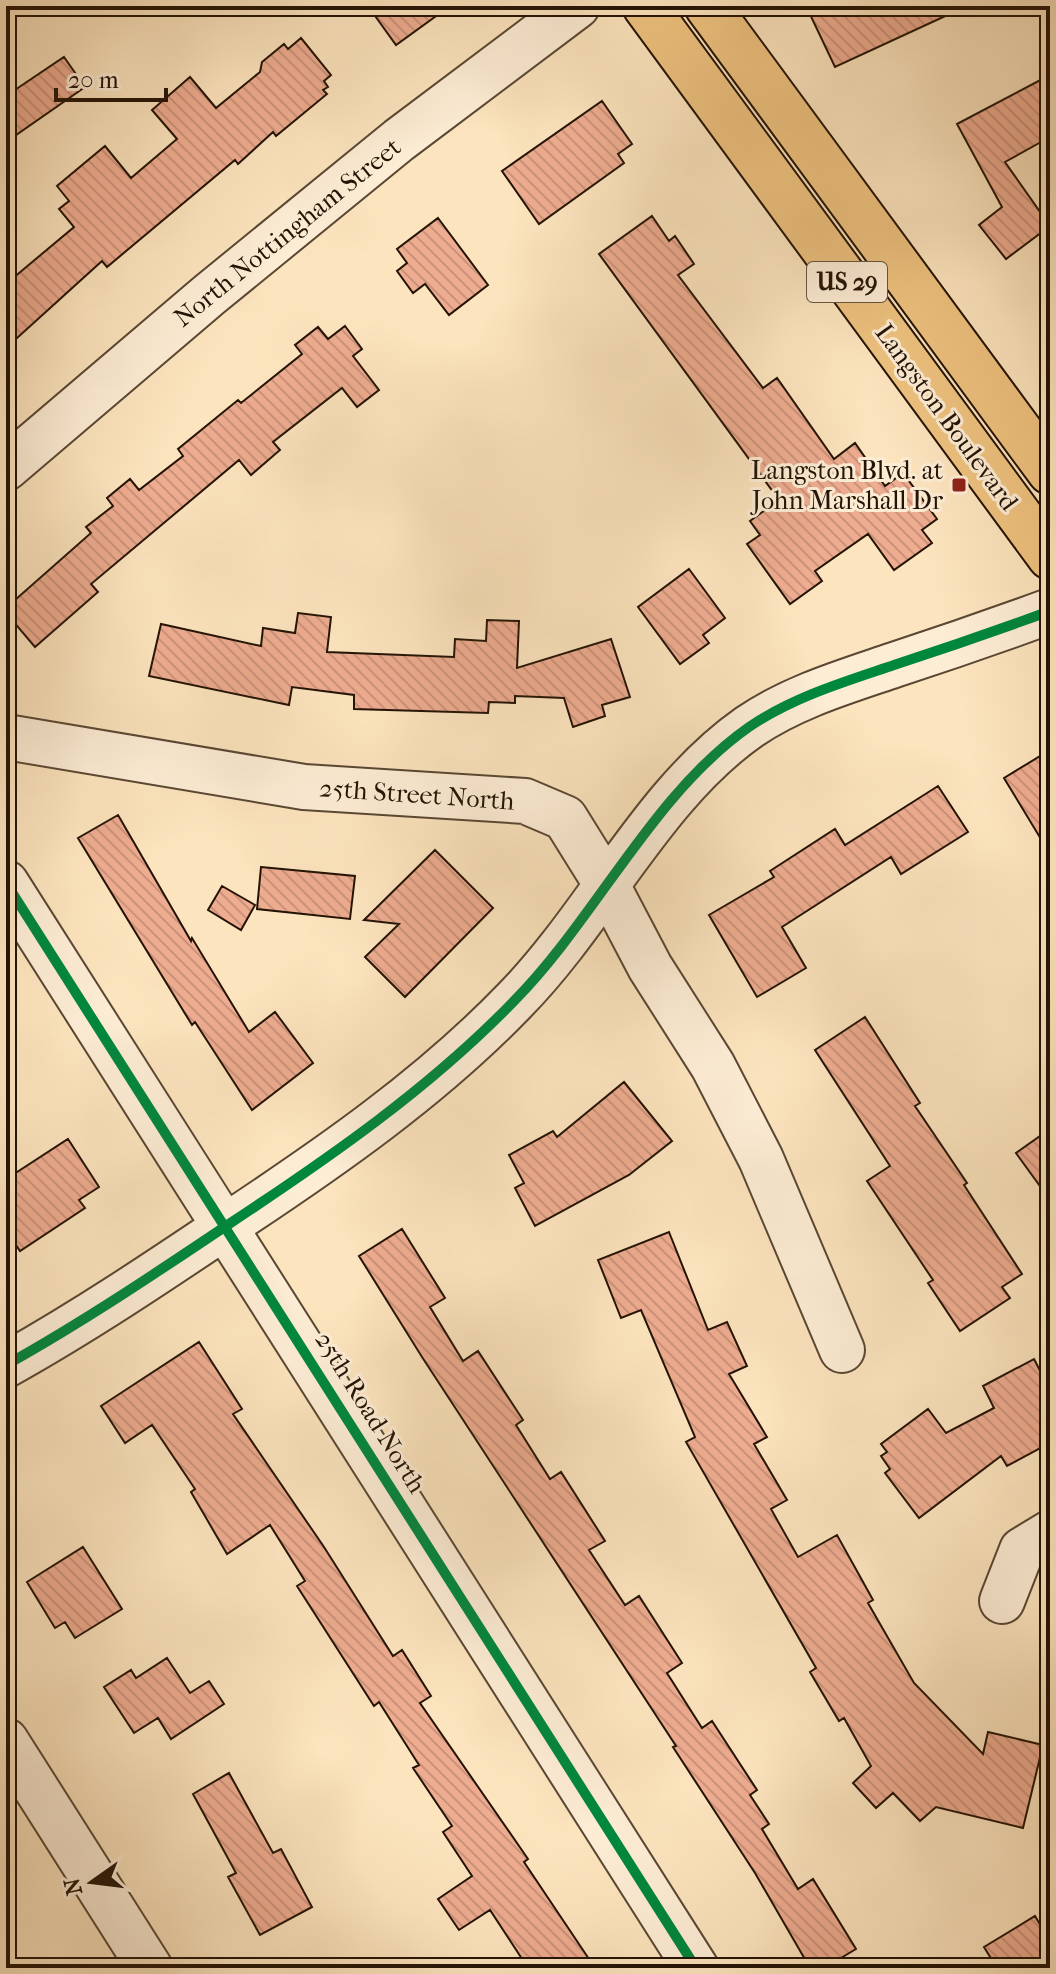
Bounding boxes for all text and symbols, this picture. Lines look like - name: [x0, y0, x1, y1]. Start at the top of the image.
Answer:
- scale bar: [56, 52, 166, 102]
- text: 20 m: [68, 66, 119, 94]
- street label: North Nottingham Street: [168, 131, 408, 333]
- road number: US 29: [807, 262, 887, 302]
- street label: Langston Boulevard: [868, 318, 1025, 517]
- place label: Langston Blvd. at John Marshall Dr: [750, 455, 944, 516]
- marker: Langston Blvd. at John Marshall Dr: [950, 476, 968, 494]
- street label: 25th Street North: [318, 772, 516, 817]
- street label: 25th Road North: [308, 1326, 433, 1499]
- north arrow: [52, 1842, 132, 1922]
- text: N: [59, 1875, 88, 1898]

